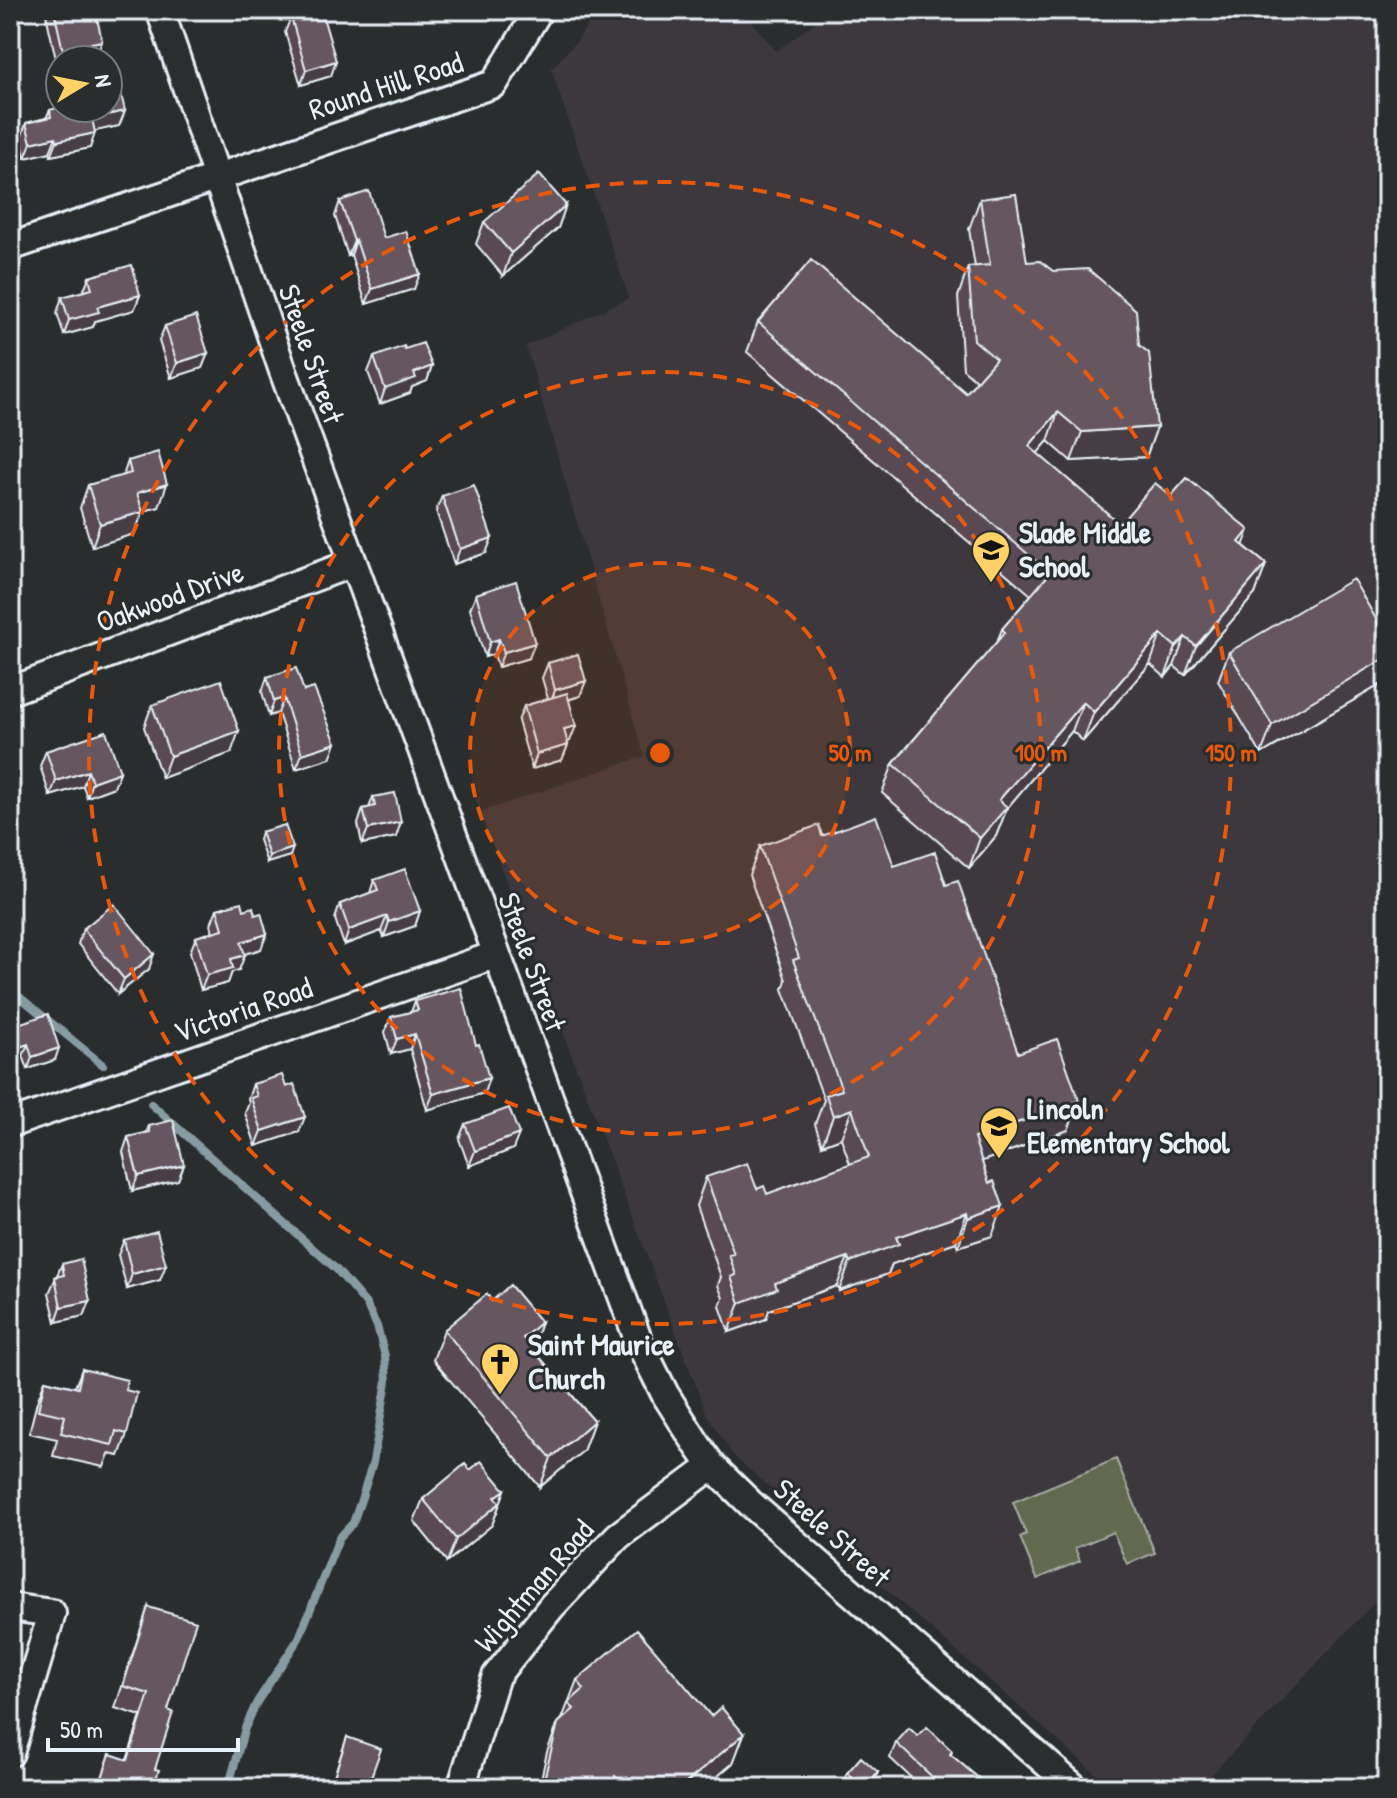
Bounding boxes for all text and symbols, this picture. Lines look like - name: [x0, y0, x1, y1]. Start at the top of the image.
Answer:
- street label: Round Hill Road: [304, 41, 468, 129]
- north arrow: [44, 44, 124, 124]
- text: N: [88, 72, 120, 89]
- street label: Steele Street: [269, 279, 355, 429]
- place label: Slade Middle School: [1019, 512, 1151, 586]
- school or university icon: Slade Middle School: [970, 529, 1012, 584]
- street label: Oakwood Drive: [90, 551, 249, 641]
- text: 50 m: [829, 736, 871, 768]
- text: 100 m: [1015, 736, 1067, 768]
- text: 150 m: [1205, 736, 1257, 768]
- centre of rings: [646, 739, 674, 767]
- street label: Steele Street: [489, 887, 577, 1037]
- street label: Victoria Road: [168, 967, 317, 1051]
- place label: Lincoln Elementary School: [1027, 1088, 1230, 1163]
- school or university icon: Lincoln Elementary School: [978, 1105, 1020, 1160]
- place label: Saint Maurice Church: [528, 1324, 675, 1398]
- church icon: Saint Maurice Church: [479, 1341, 521, 1396]
- street label: Steele Street: [766, 1469, 900, 1596]
- street label: Wightman Road: [465, 1510, 602, 1660]
- scale bar: [48, 1702, 238, 1752]
- text: 50 m: [60, 1713, 103, 1745]

